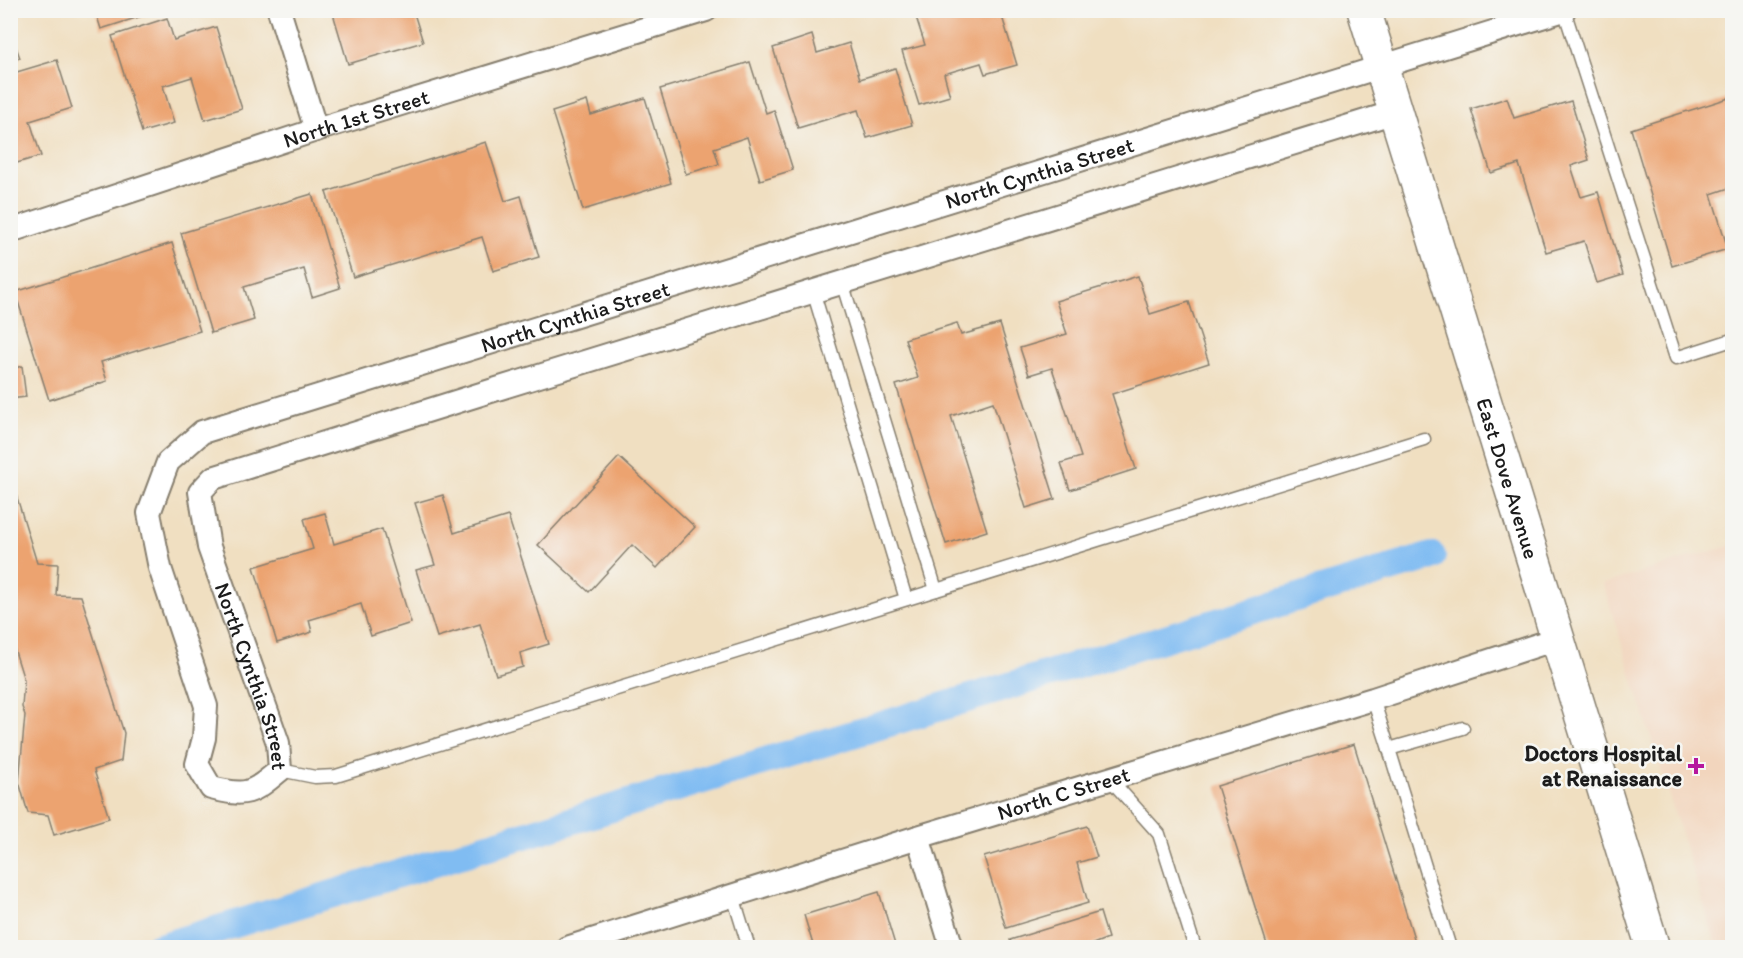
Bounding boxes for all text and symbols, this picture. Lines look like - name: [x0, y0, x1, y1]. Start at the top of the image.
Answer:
- street label: North 1st Street: [280, 83, 432, 154]
- street label: North Cynthia Street: [942, 131, 1137, 215]
- street label: North Cynthia Street: [477, 275, 673, 359]
- street label: East Dove Avenue: [1470, 395, 1545, 562]
- street label: North Cynthia Street: [209, 579, 293, 771]
- place label: Doctors Hospital at Renaissance: [1524, 740, 1683, 792]
- marker: Doctors Hospital at Renaissance: [1687, 757, 1705, 775]
- street label: North C Street: [994, 761, 1133, 826]

